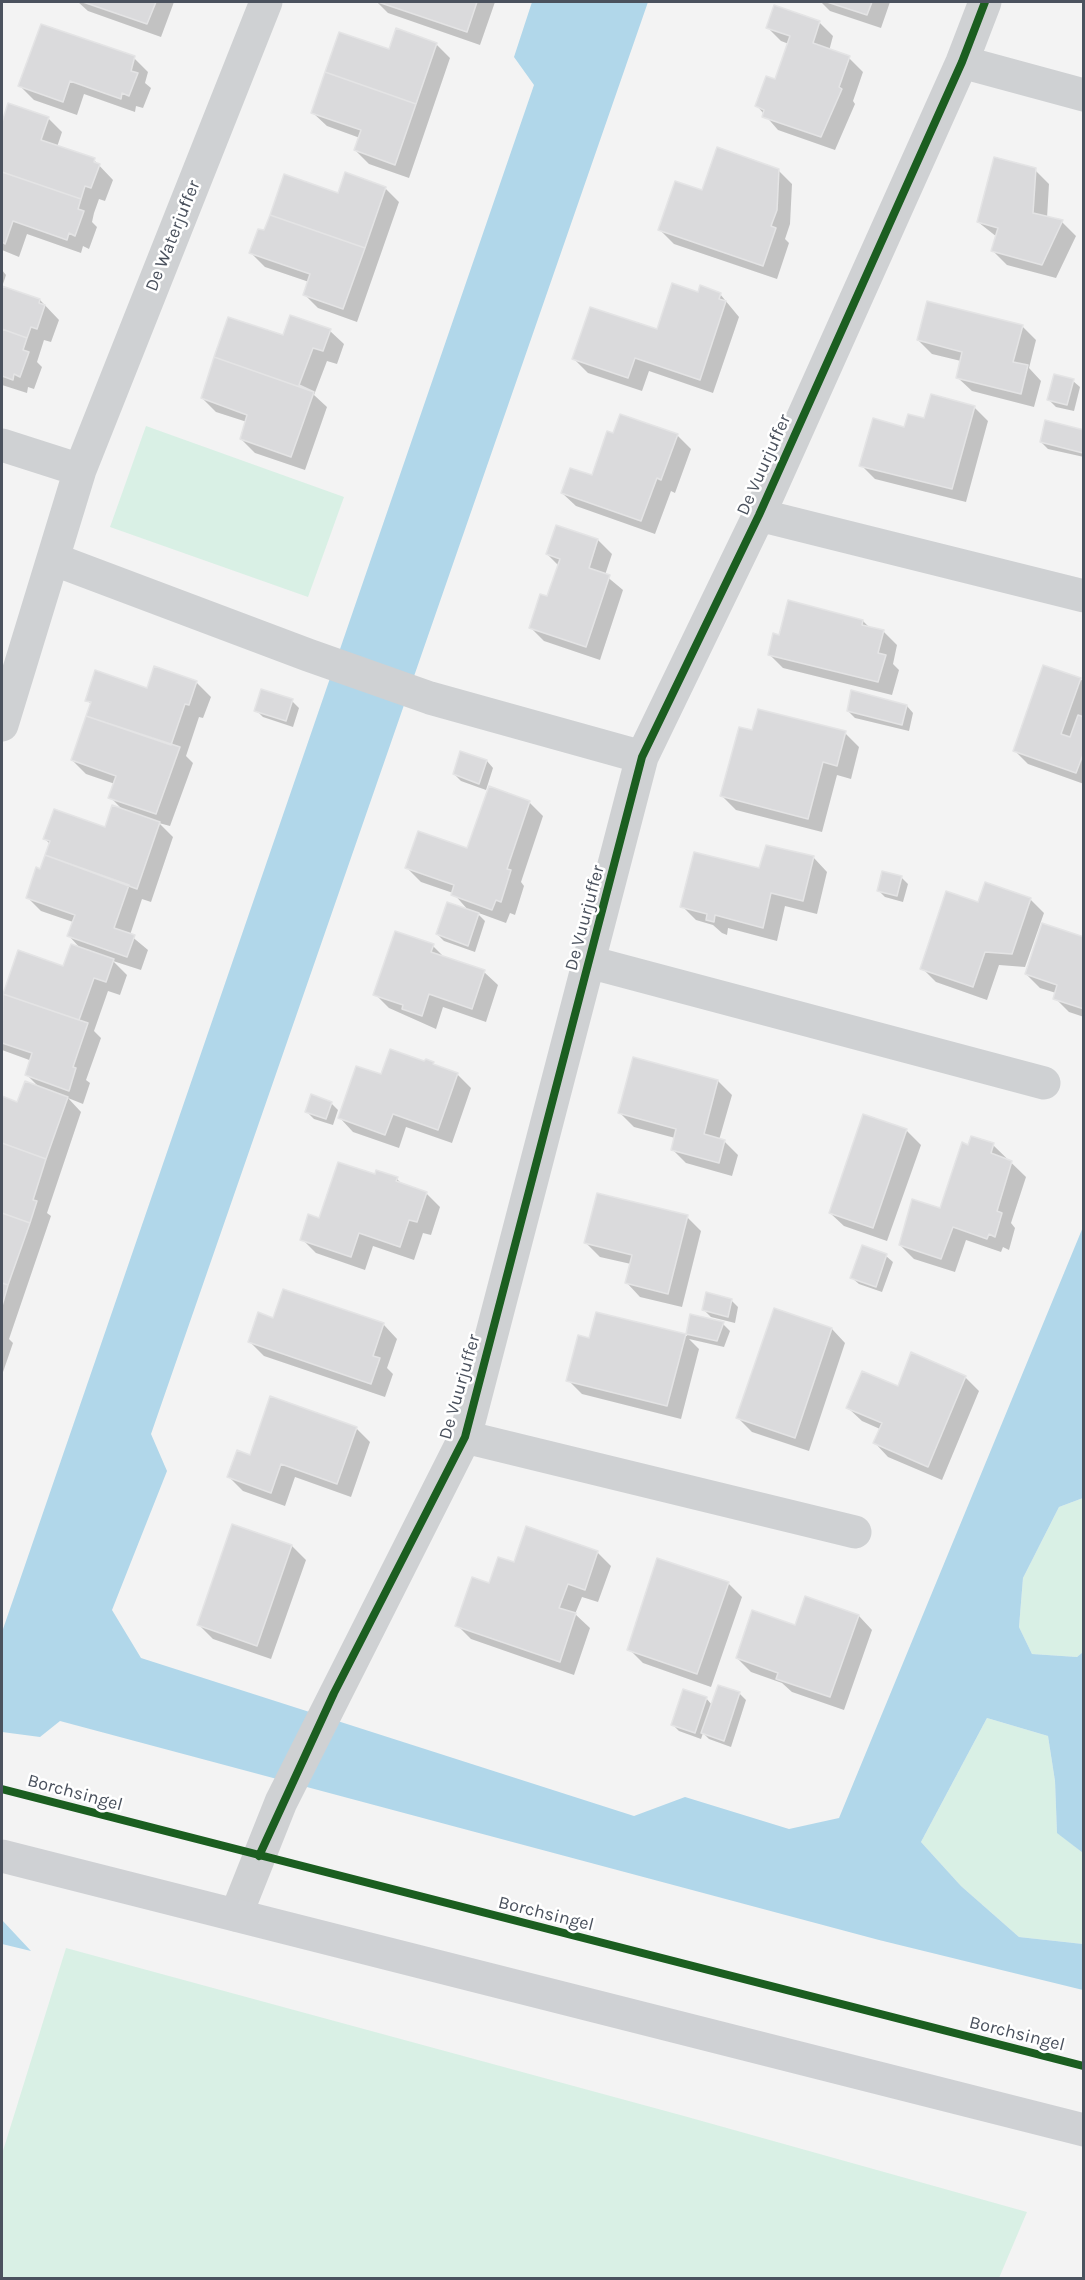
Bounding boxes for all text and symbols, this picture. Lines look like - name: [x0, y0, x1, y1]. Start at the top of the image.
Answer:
- street label: De Waterjuffer: [141, 177, 205, 295]
- street label: De Vuurjuffer: [732, 411, 796, 519]
- street label: De Vuurjuffer: [561, 863, 609, 973]
- street label: De Vuurjuffer: [435, 1332, 485, 1442]
- street label: Borchsingel: [25, 1770, 125, 1816]
- street label: Borchsingel: [496, 1892, 596, 1936]
- street label: Borchsingel: [967, 2012, 1067, 2056]

